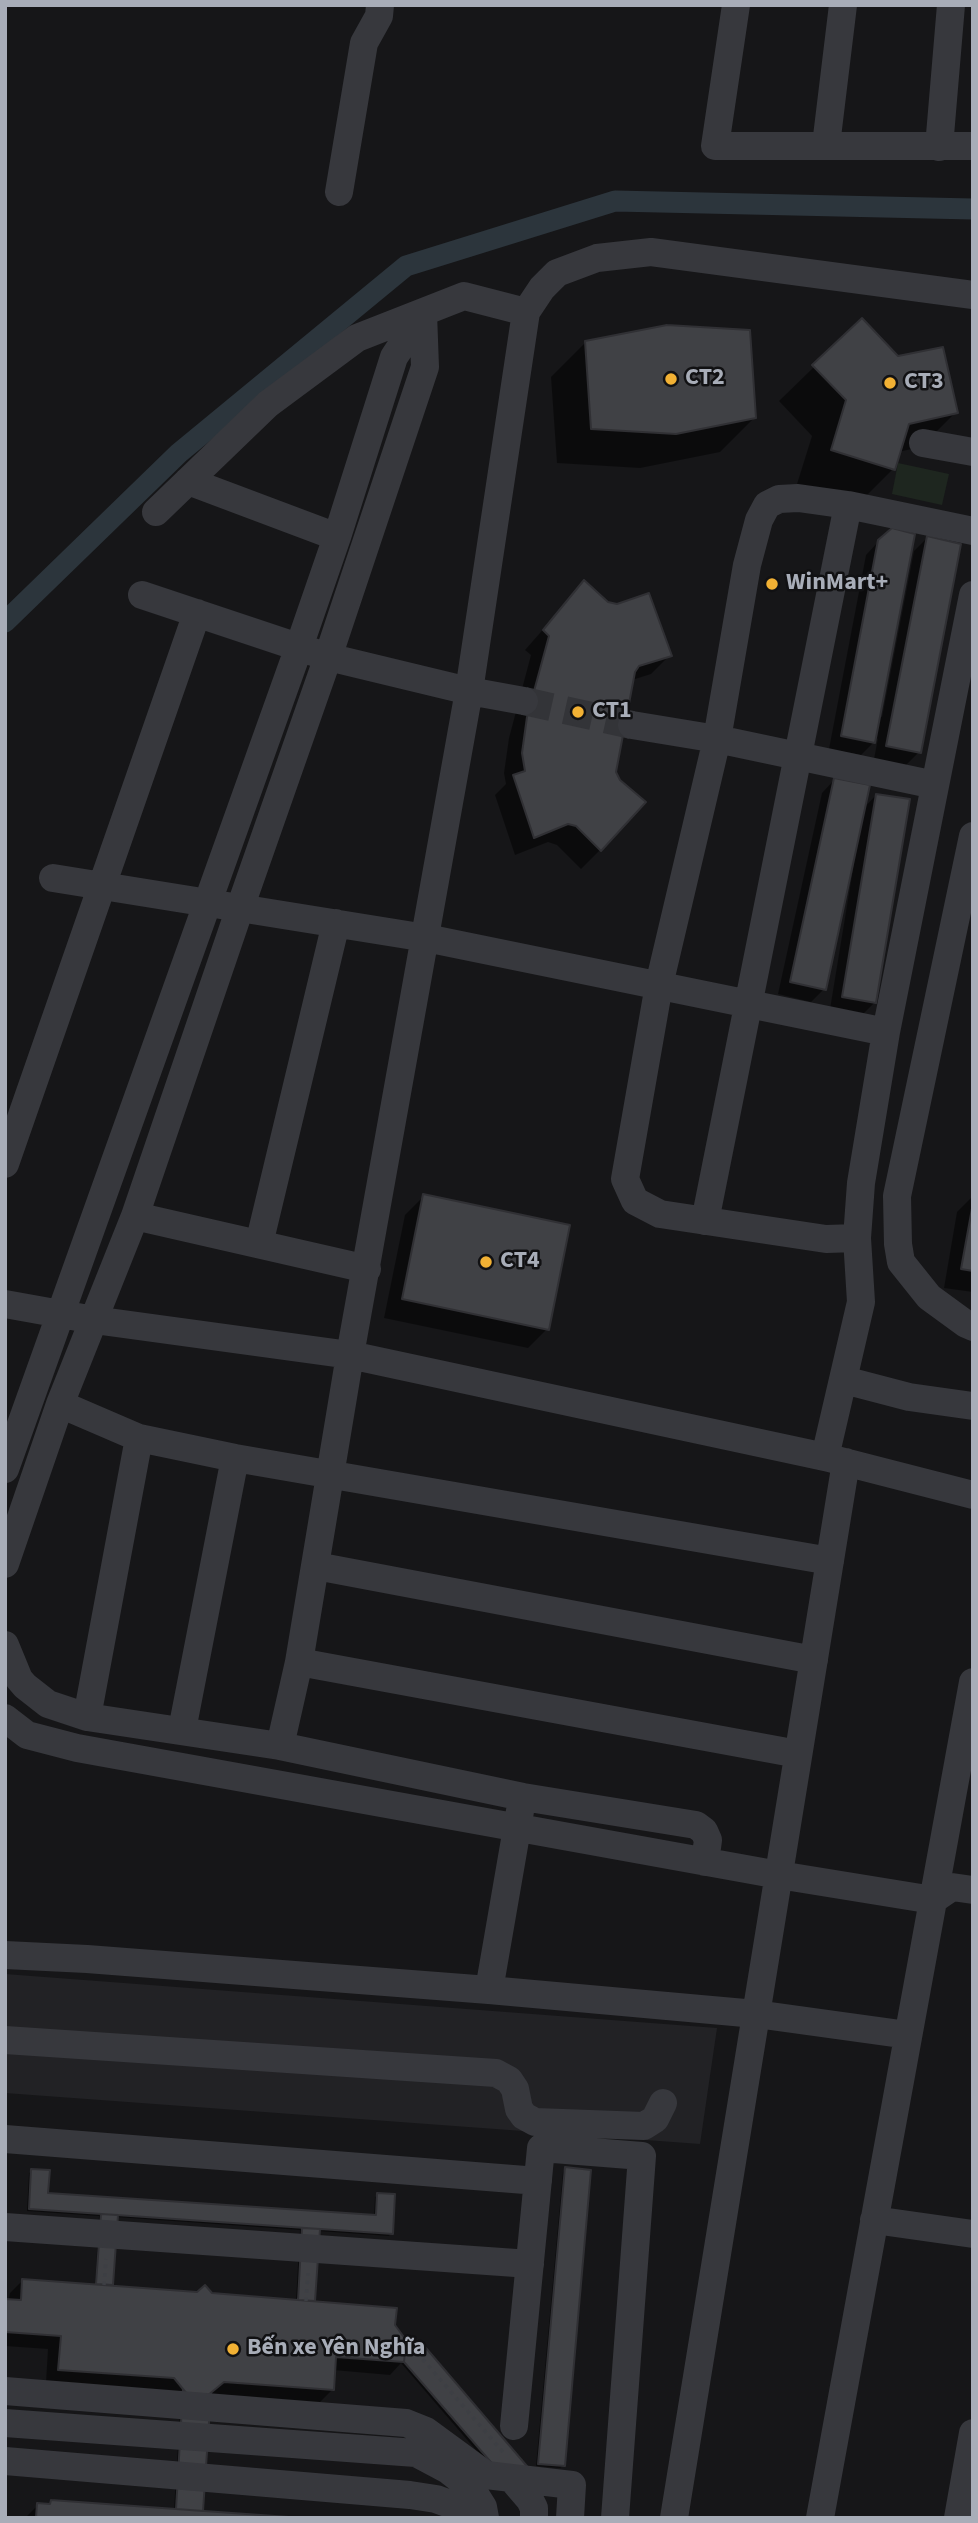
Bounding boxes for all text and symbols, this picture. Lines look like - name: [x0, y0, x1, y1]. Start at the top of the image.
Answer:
- place label: CT2: [685, 365, 725, 393]
- place label: CT3: [904, 369, 944, 397]
- marker: CT2: [663, 371, 679, 387]
- marker: CT3: [882, 375, 898, 391]
- place label: WinMart+: [786, 570, 888, 598]
- marker: WinMart+: [764, 576, 780, 592]
- place label: CT1: [592, 698, 632, 726]
- marker: CT1: [570, 704, 586, 720]
- place label: CT4: [500, 1248, 540, 1276]
- marker: CT4: [478, 1254, 494, 1270]
- place label: Bến xe Yên Nghĩa: [247, 2335, 425, 2363]
- marker: Bến xe Yên Nghĩa: [225, 2341, 241, 2357]

